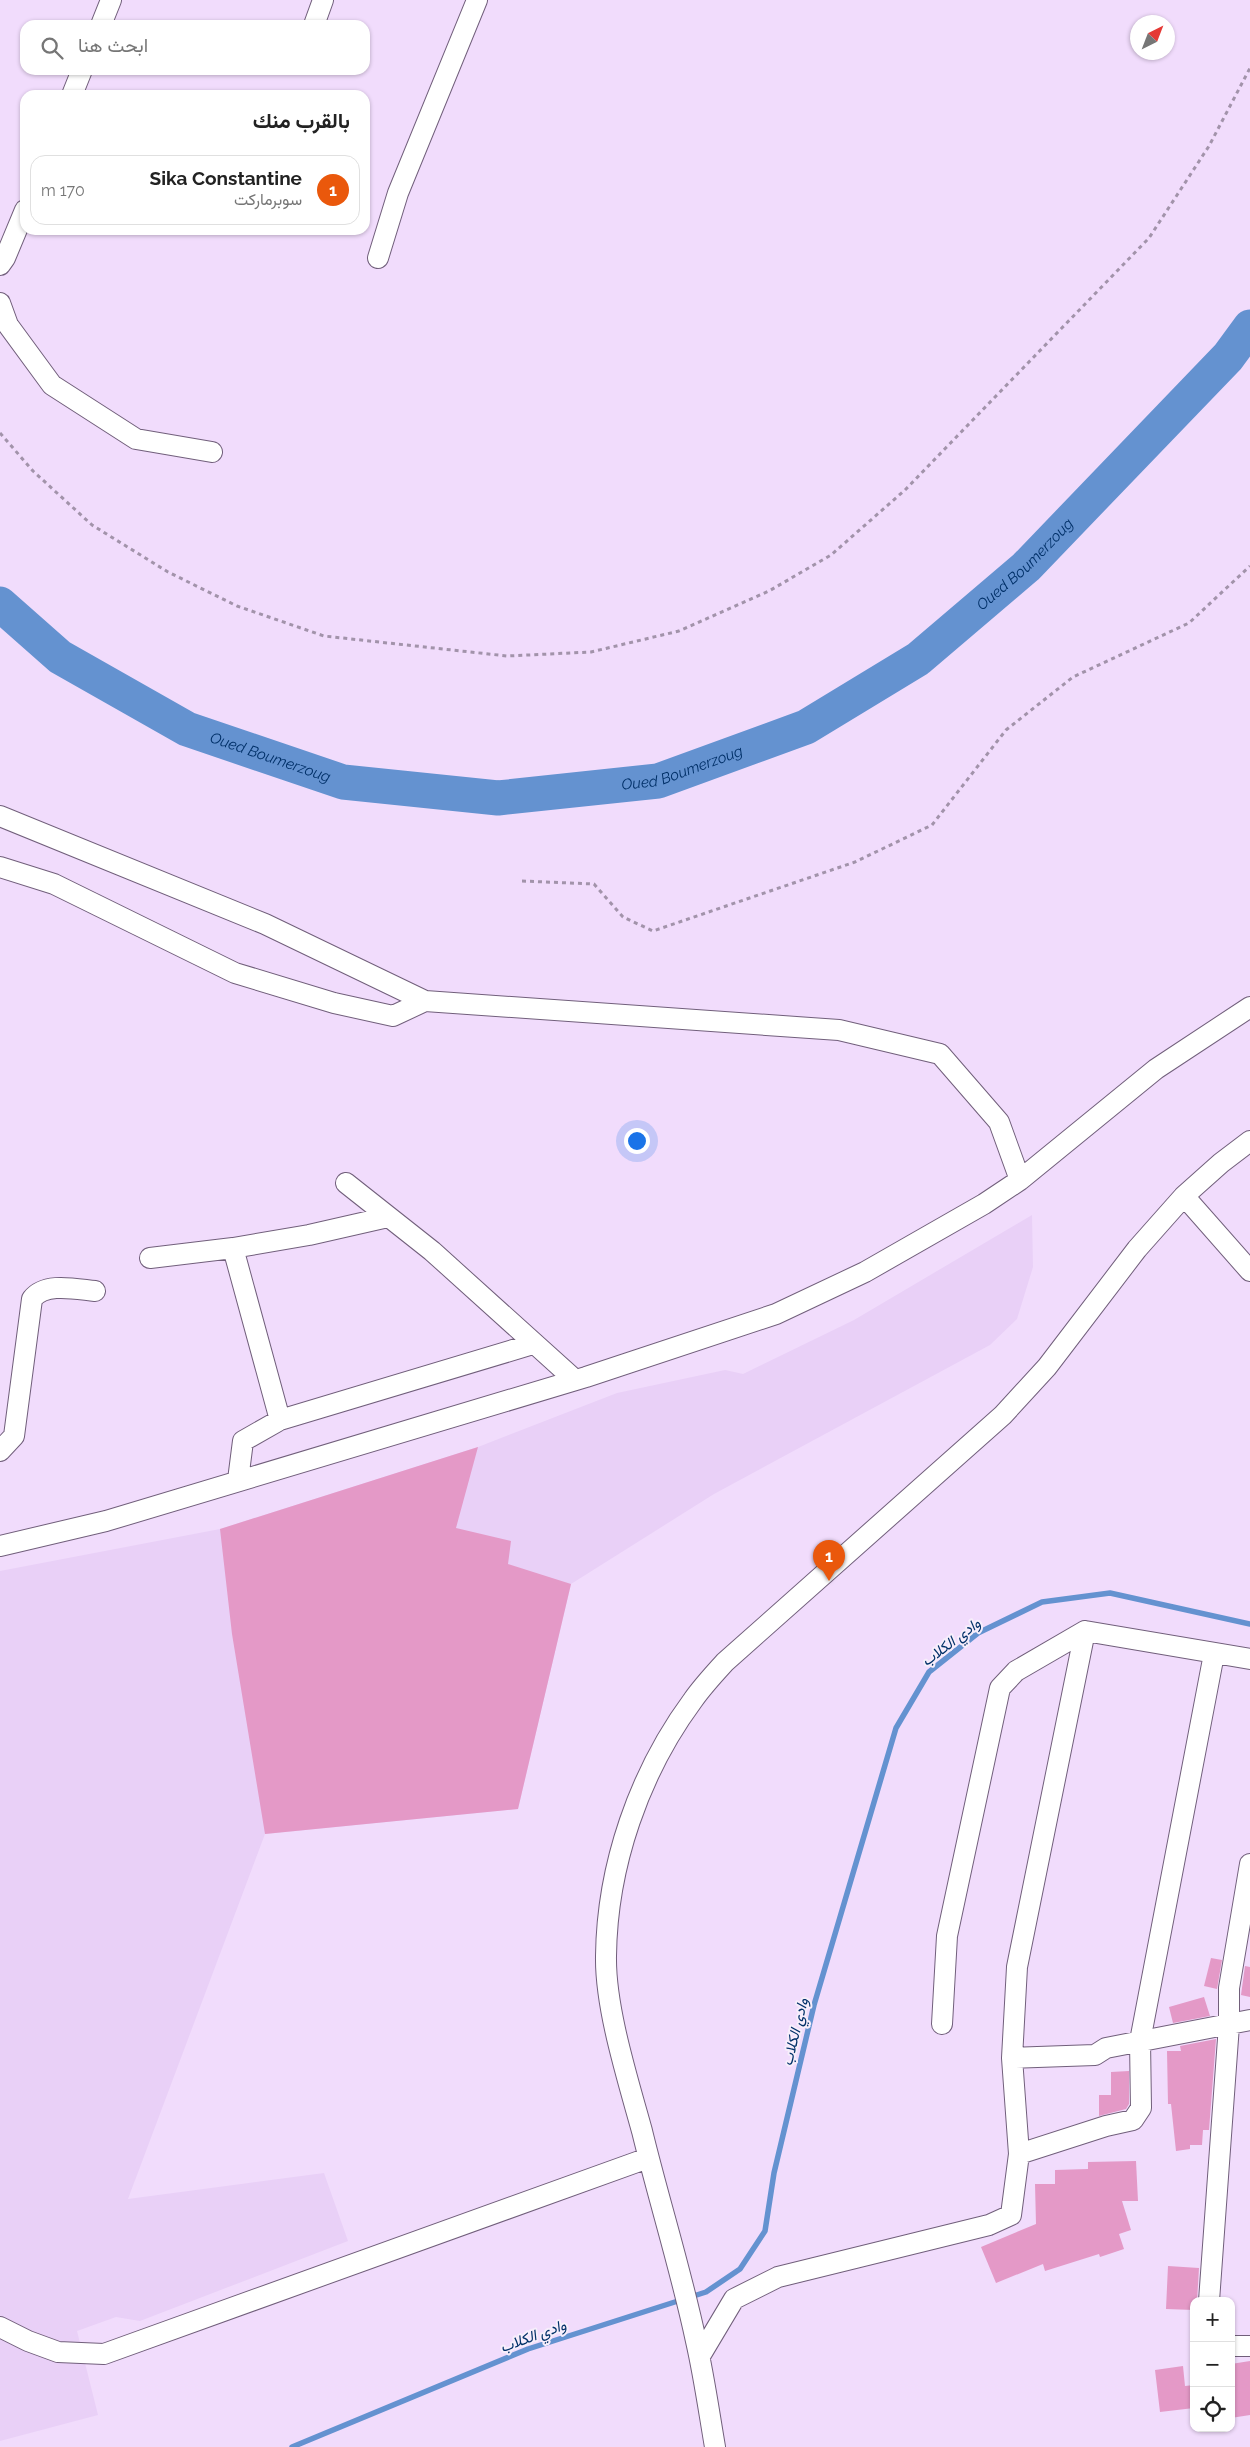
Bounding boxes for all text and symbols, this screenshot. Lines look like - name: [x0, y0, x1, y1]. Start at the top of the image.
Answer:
- north arrow: [1130, 15, 1175, 60]
- search box: [20, 20, 370, 75]
- icon: search: [38, 34, 66, 62]
- text: ابحث هنا: [78, 34, 148, 56]
- text: بالقرب منك: [253, 108, 350, 133]
- text: Sika Constantine: [150, 167, 302, 189]
- text: 170 m: [41, 181, 85, 200]
- text: 1: [329, 181, 337, 200]
- text: سوبرماركت: [234, 190, 302, 209]
- water label: Oued Boumerzoug: [973, 514, 1077, 614]
- water label: Oued Boumerzoug: [208, 728, 333, 786]
- water label: Oued Boumerzoug: [621, 742, 745, 794]
- your location: [624, 1128, 650, 1154]
- pin: 1: [813, 1540, 845, 1581]
- water label: وادي الكلاب: [918, 1614, 986, 1672]
- water label: وادي الكلاب: [778, 1996, 815, 2069]
- map controls: [1190, 2297, 1235, 2432]
- button: +: [1190, 2297, 1235, 2342]
- water label: وادي الكلاب: [497, 2316, 570, 2359]
- button: −: [1190, 2342, 1235, 2387]
- button: locate: [1190, 2387, 1235, 2432]

